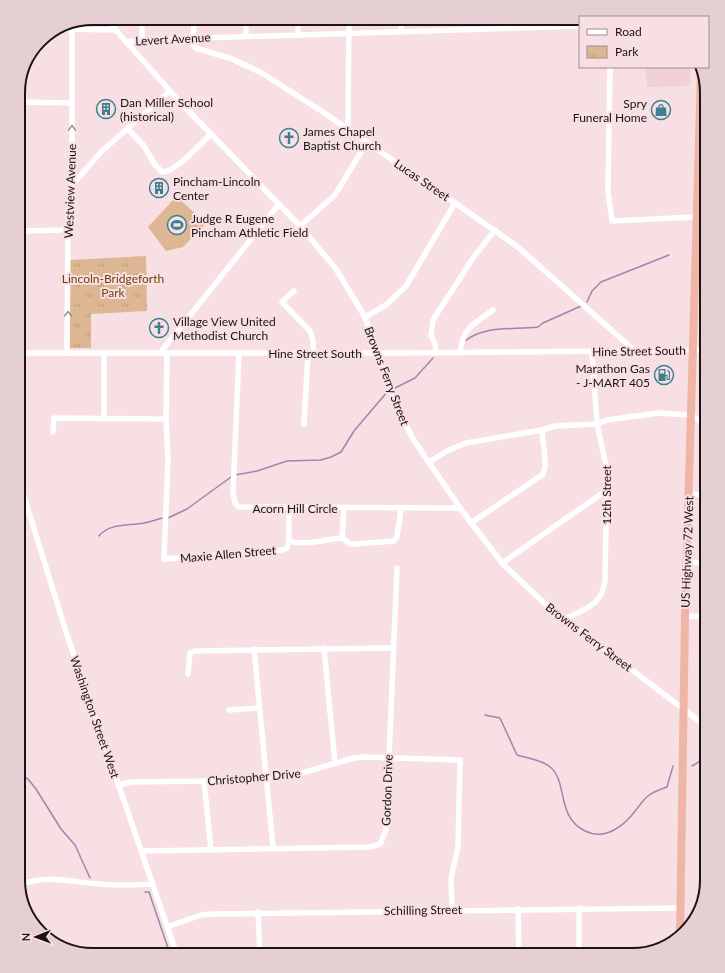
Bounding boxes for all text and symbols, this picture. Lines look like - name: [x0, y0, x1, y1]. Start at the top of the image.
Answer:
- legend: [579, 16, 709, 68]
- text: Road: [615, 24, 642, 39]
- street label: Levert Avenue: [135, 30, 211, 48]
- text: Park: [615, 44, 639, 59]
- place label: Dan Miller School (historical): [120, 95, 213, 124]
- place label: Spry Funeral Home: [573, 96, 648, 125]
- building icon: Dan Miller School (historical): [95, 98, 117, 120]
- shop icon: Spry Funeral Home: [650, 99, 672, 121]
- place label: James Chapel Baptist Church: [303, 124, 381, 153]
- one-way arrow: [67, 125, 76, 131]
- church icon: James Chapel Baptist Church: [278, 127, 300, 149]
- street label: Westview Avenue: [61, 144, 79, 238]
- street label: Lucas Street: [391, 156, 453, 205]
- place label: Pincham-Lincoln Center: [173, 174, 260, 203]
- building icon: Pincham-Lincoln Center: [148, 177, 170, 199]
- place label: Judge R Eugene Pincham Athletic Field: [191, 211, 308, 240]
- sports icon: Judge R Eugene Pincham Athletic Field: [166, 214, 188, 236]
- park label: Lincoln-Bridgeforth Park: [62, 271, 164, 300]
- one-way arrow: [64, 311, 72, 317]
- place label: Village View United Methodist Church: [173, 314, 276, 343]
- church icon: Village View United Methodist Church: [148, 317, 170, 339]
- street label: Browns Ferry Street: [361, 324, 413, 428]
- street label: Hine Street South: [592, 343, 686, 359]
- street label: Hine Street South: [268, 346, 362, 361]
- place label: Marathon Gas - J-MART 405: [575, 361, 650, 390]
- fuel station icon: Marathon Gas - J-MART 405: [653, 364, 675, 386]
- street label: 12th Street: [599, 465, 614, 525]
- street label: US Highway 72 West: [678, 495, 696, 608]
- street label: Acorn Hill Circle: [252, 501, 338, 516]
- street label: Maxie Allen Street: [179, 542, 277, 566]
- street label: Browns Ferry Street: [543, 599, 636, 675]
- street label: Washington Street West: [67, 654, 123, 781]
- street label: Gordon Drive: [378, 754, 396, 826]
- street label: Christopher Drive: [207, 765, 301, 789]
- street label: Schilling Street: [384, 902, 463, 918]
- north arrow: [16, 917, 56, 957]
- text: N: [19, 933, 32, 942]

